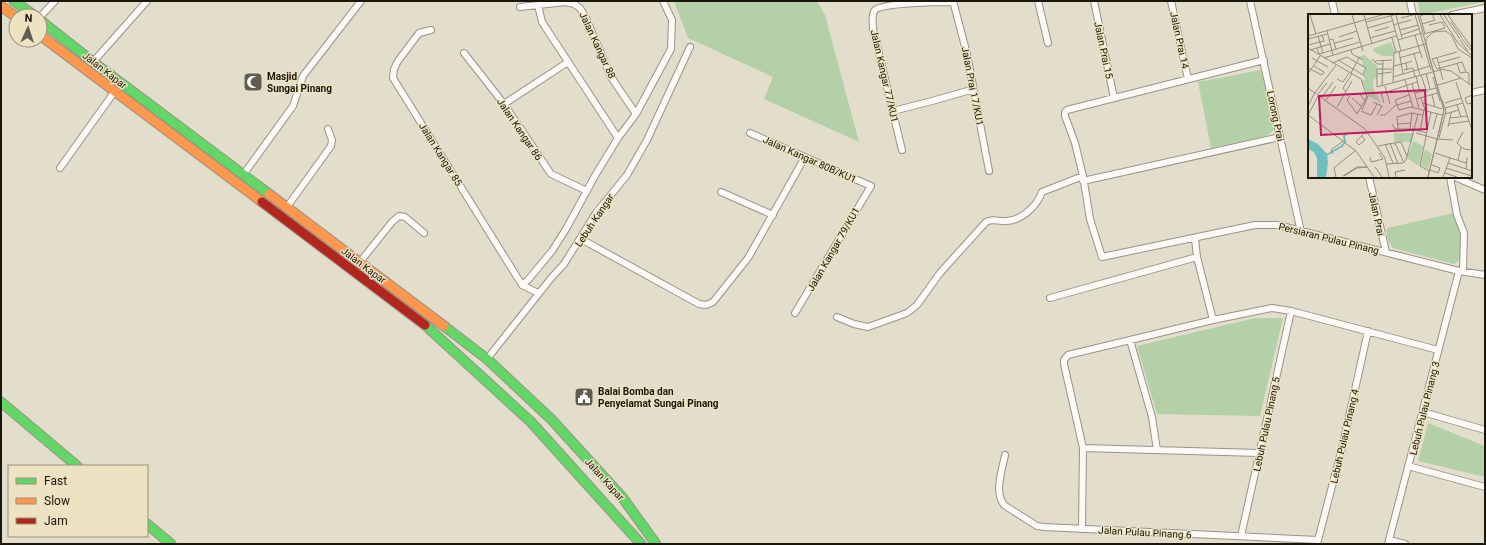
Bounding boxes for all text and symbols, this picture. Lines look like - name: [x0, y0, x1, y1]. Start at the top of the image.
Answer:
- north arrow: [8, 8, 48, 48]
- street label: Jalan Kangar 88: [577, 10, 618, 81]
- street label: Jalan Prai 14: [1168, 11, 1191, 70]
- text: N: [24, 12, 33, 25]
- inset map: [1308, 14, 1472, 178]
- street label: Jalan Prai 15: [1092, 21, 1115, 80]
- street label: Jalan Kangar 77/KU1: [868, 29, 901, 124]
- street label: Jalan Prai 17/KU1: [959, 46, 986, 127]
- street label: Jalan Kapar: [80, 50, 129, 91]
- mosque icon: Masjid Sungai Pinang: [242, 71, 264, 93]
- place label: Masjid Sungai Pinang: [267, 71, 332, 94]
- street label: Lorong Prai: [1265, 90, 1286, 142]
- street label: Jalan Kangar 86: [495, 96, 545, 163]
- street label: Jalan Kangar 85: [417, 121, 465, 188]
- street label: Jalan Kangar 80B/KU1: [761, 134, 858, 185]
- street label: Lebuh Kangar: [573, 191, 617, 249]
- street label: Jalan Prai: [1367, 191, 1386, 237]
- street label: Jalan Kangar 79/KU1: [805, 205, 862, 293]
- street label: Persiaran Pulau Pinang: [1278, 221, 1380, 256]
- street label: Jalan Kapar: [339, 245, 389, 286]
- street label: Lebuh Pulau Pinang 3: [1407, 360, 1441, 456]
- street label: Lebuh Pulau Pinang 5: [1251, 375, 1282, 472]
- public building icon: Balai Bomba dan Penyelamat Sungai Pinang: [573, 386, 595, 408]
- place label: Balai Bomba dan Penyelamat Sungai Pinang: [598, 386, 719, 409]
- street label: Lebuh Pulau Pinang 4: [1328, 388, 1361, 484]
- street label: Jalan Kapar: [583, 456, 627, 503]
- legend: [8, 465, 148, 537]
- text: Fast: [44, 474, 67, 488]
- text: Slow: [44, 494, 70, 508]
- text: Jam: [44, 514, 68, 528]
- street label: Jalan Pulau Pinang 6: [1098, 525, 1192, 540]

